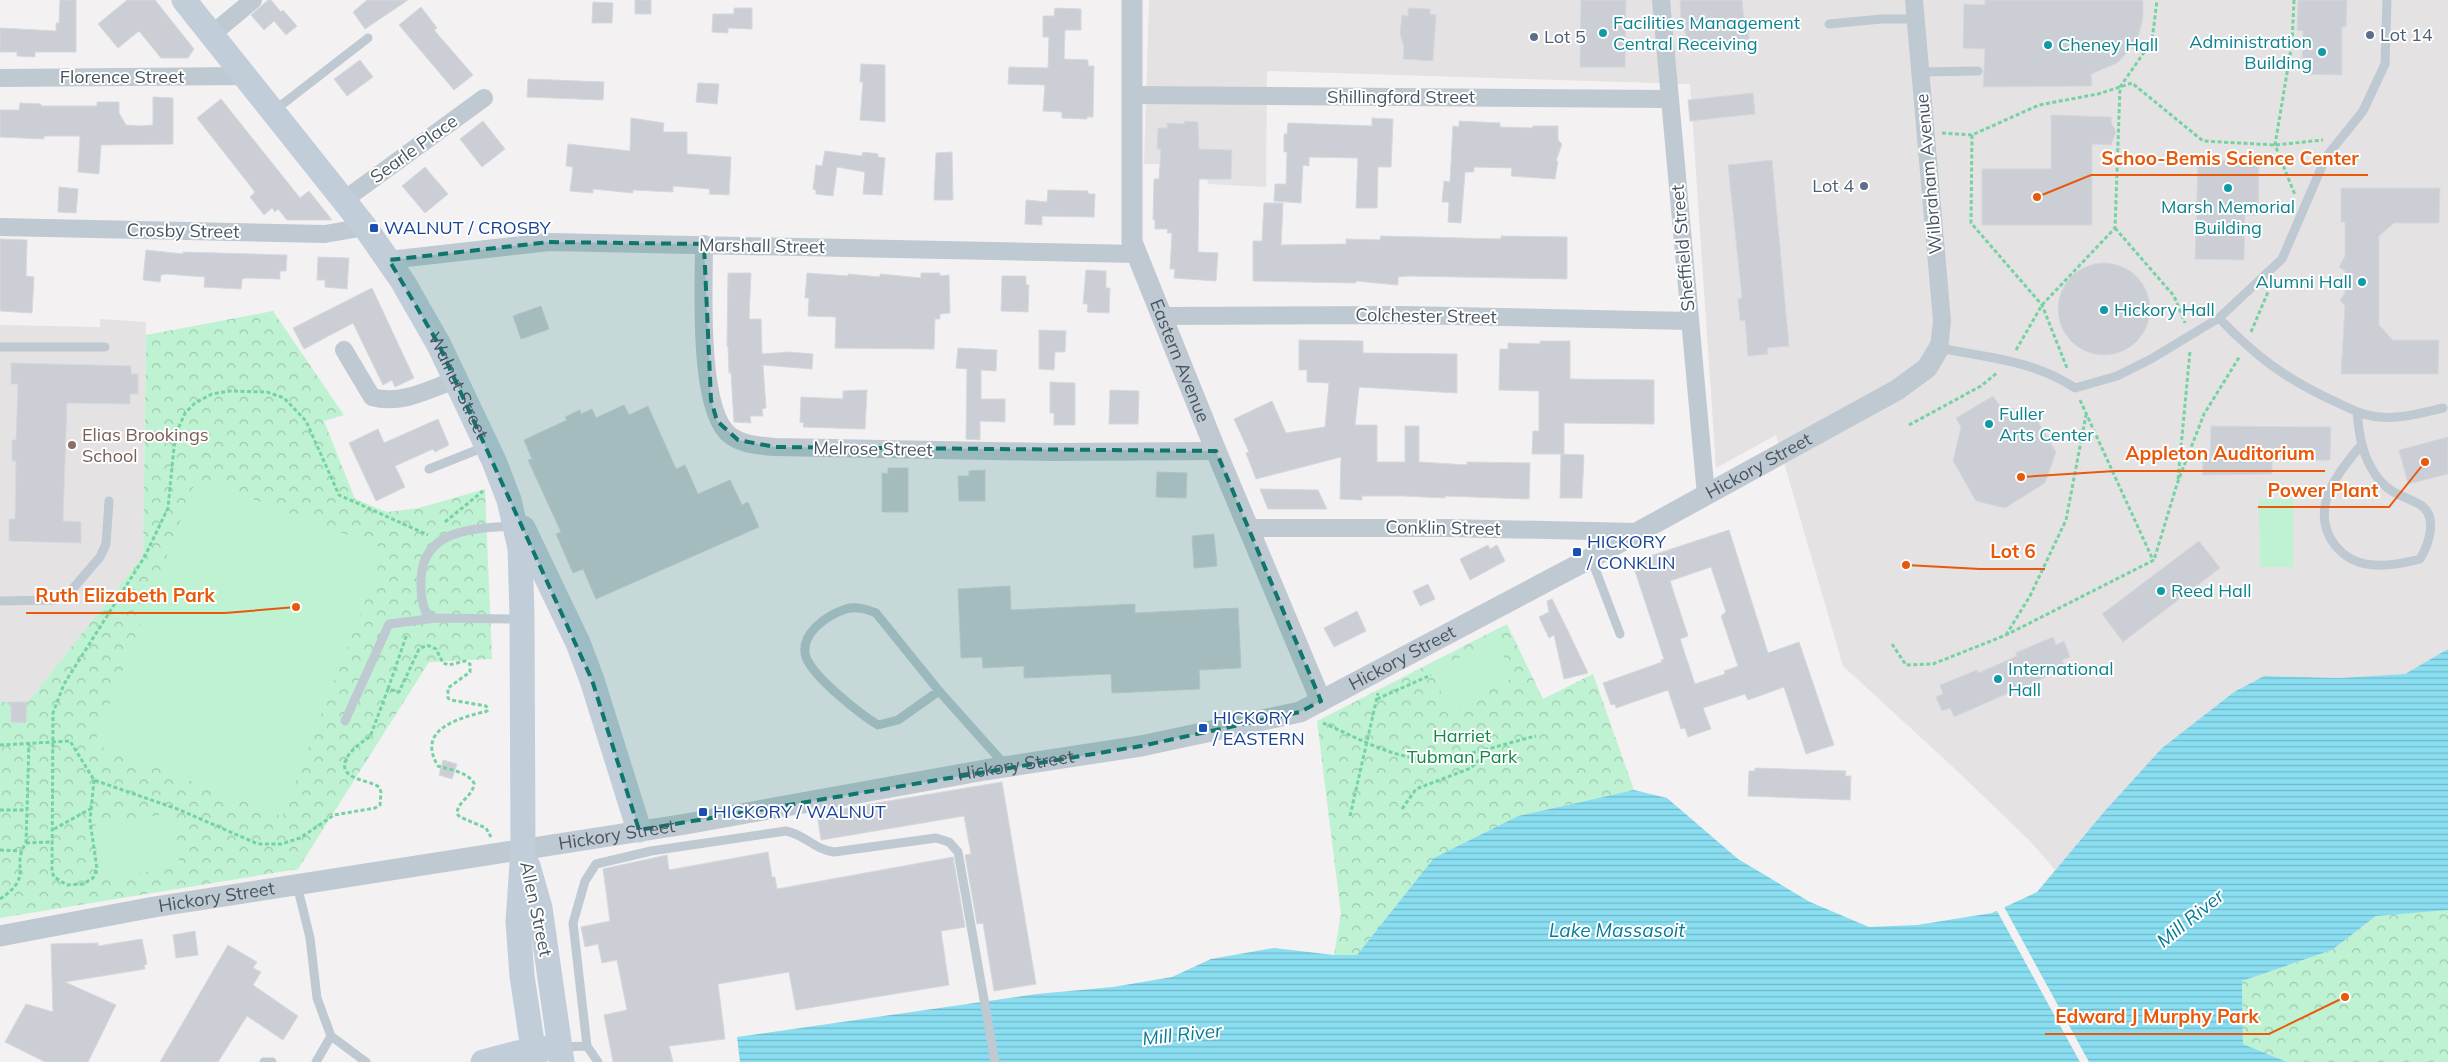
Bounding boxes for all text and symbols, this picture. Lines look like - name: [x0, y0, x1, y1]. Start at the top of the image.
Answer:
- place label: Facilities Management Central Receiving: [1613, 11, 1800, 55]
- place label: Lot 14: [2380, 23, 2433, 46]
- place label: Lot 5: [1544, 25, 1586, 48]
- marker: Facilities Management Central Receiving: [1597, 27, 1609, 39]
- marker: Lot 14: [2364, 29, 2376, 41]
- place label: Administration Building: [2189, 30, 2312, 74]
- marker: Lot 5: [1528, 31, 1540, 43]
- place label: Cheney Hall: [2058, 33, 2158, 56]
- marker: Cheney Hall: [2042, 39, 2054, 51]
- marker: Administration Building: [2316, 46, 2328, 58]
- street label: Florence Street: [60, 65, 184, 88]
- street label: Shillingford Street: [1327, 85, 1475, 108]
- street label: Wilbraham Avenue: [1910, 93, 1947, 255]
- street label: Searle Place: [366, 109, 462, 188]
- callout: Schoo-Bemis Science Center: [2091, 141, 2368, 175]
- text: Schoo-Bemis Science Center: [2101, 146, 2359, 170]
- place label: Lot 4: [1812, 174, 1854, 197]
- marker: Lot 4: [1858, 180, 1870, 192]
- marker: Marsh Memorial Building: [2222, 182, 2234, 194]
- street label: Sheffield Street: [1666, 184, 1699, 312]
- place label: Marsh Memorial Building: [2161, 195, 2295, 239]
- place label: WALNUT / CROSBY: [384, 216, 552, 239]
- street label: Crosby Street: [126, 218, 240, 243]
- marker: WALNUT / CROSBY: [368, 222, 380, 234]
- street label: Marshall Street: [699, 233, 825, 258]
- place label: Alumni Hall: [2256, 270, 2352, 293]
- marker: Alumni Hall: [2356, 276, 2368, 288]
- street label: Eastern Avenue: [1145, 296, 1215, 425]
- place label: Hickory Hall: [2114, 298, 2215, 321]
- street label: Colchester Street: [1355, 303, 1497, 328]
- marker: Hickory Hall: [2098, 304, 2110, 316]
- street label: Walnut Street: [423, 328, 494, 443]
- place label: Fuller Arts Center: [1999, 402, 2094, 446]
- marker: Fuller Arts Center: [1983, 418, 1995, 430]
- place label: Elias Brookings School: [82, 423, 209, 467]
- street label: Hickory Street: [1701, 427, 1816, 504]
- street label: Melrose Street: [813, 436, 933, 461]
- callout: Appleton Auditorium: [2115, 437, 2325, 471]
- marker: Elias Brookings School: [66, 439, 78, 451]
- text: Appleton Auditorium: [2125, 441, 2315, 465]
- callout: Power Plant: [2258, 473, 2389, 507]
- text: Power Plant: [2268, 478, 2378, 502]
- street label: Conklin Street: [1385, 515, 1501, 540]
- place label: HICKORY / CONKLIN: [1586, 530, 1675, 574]
- callout: Lot 6: [1980, 535, 2045, 569]
- text: Lot 6: [1990, 539, 2036, 563]
- marker: HICKORY / CONKLIN: [1571, 546, 1583, 558]
- callout: Ruth Elizabeth Park: [26, 579, 225, 613]
- place label: Reed Hall: [2171, 579, 2252, 602]
- text: Ruth Elizabeth Park: [35, 583, 215, 607]
- marker: Reed Hall: [2155, 585, 2167, 597]
- street label: Hickory Street: [1345, 620, 1459, 695]
- place label: International Hall: [2008, 657, 2114, 701]
- marker: International Hall: [1992, 673, 2004, 685]
- place label: HICKORY / EASTERN: [1212, 706, 1305, 750]
- marker: HICKORY / EASTERN: [1197, 722, 1209, 734]
- park label: Harriet Tubman Park: [1407, 724, 1518, 768]
- street label: Hickory Street: [956, 744, 1075, 786]
- place label: HICKORY / WALNUT: [713, 800, 886, 823]
- marker: HICKORY / WALNUT: [697, 806, 709, 818]
- street label: Hickory Street: [557, 814, 676, 855]
- street label: Allen Street: [515, 859, 558, 959]
- street label: Hickory Street: [157, 876, 276, 917]
- water label: Mill River: [2151, 883, 2229, 952]
- water label: Lake Massasoit: [1549, 918, 1686, 942]
- callout: Edward J Murphy Park: [2045, 1000, 2269, 1034]
- text: Edward J Murphy Park: [2055, 1004, 2259, 1028]
- water label: Mill River: [1141, 1018, 1224, 1050]

